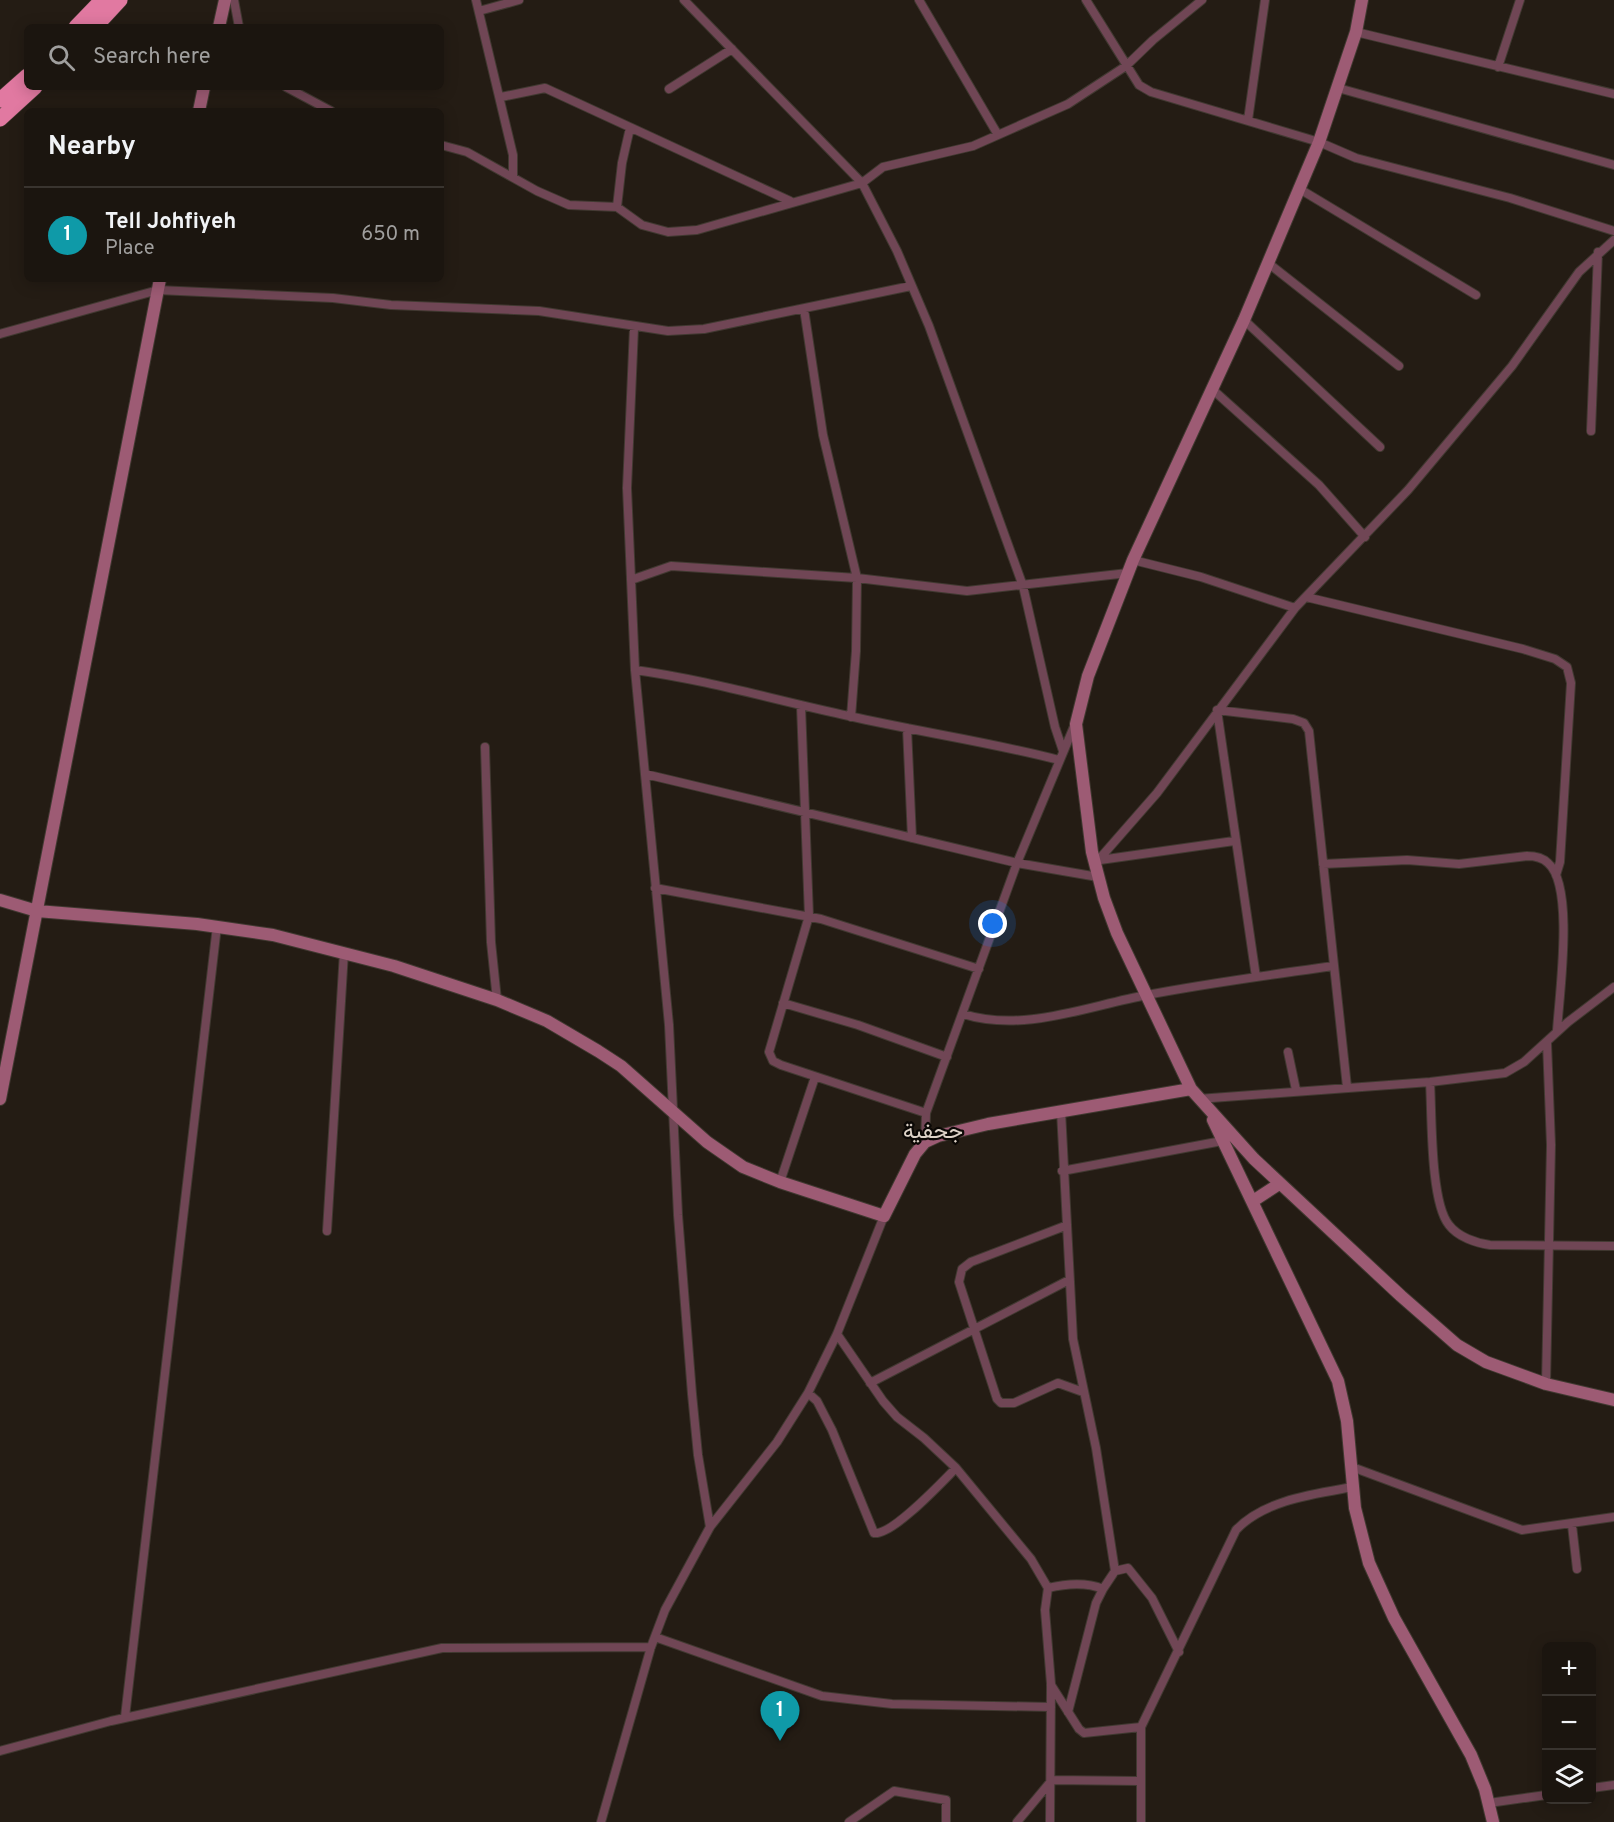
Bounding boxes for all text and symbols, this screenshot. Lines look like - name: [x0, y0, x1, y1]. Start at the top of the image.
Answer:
- search box: [24, 24, 444, 90]
- icon: search: [45, 41, 78, 74]
- text: Search here: [93, 44, 211, 71]
- text: Nearby: [48, 131, 136, 164]
- text: Tell Johfiyeh: [105, 209, 236, 236]
- text: 1: [64, 222, 72, 248]
- text: 650 m: [361, 222, 420, 248]
- text: Place: [105, 236, 155, 262]
- your location: [978, 909, 1007, 938]
- district label: جحفية: [903, 1119, 963, 1146]
- map controls: [1542, 1642, 1596, 1804]
- button: +: [1542, 1642, 1596, 1696]
- pin: 1: [760, 1692, 800, 1741]
- button: −: [1542, 1696, 1596, 1750]
- button: layers: [1542, 1750, 1596, 1804]

